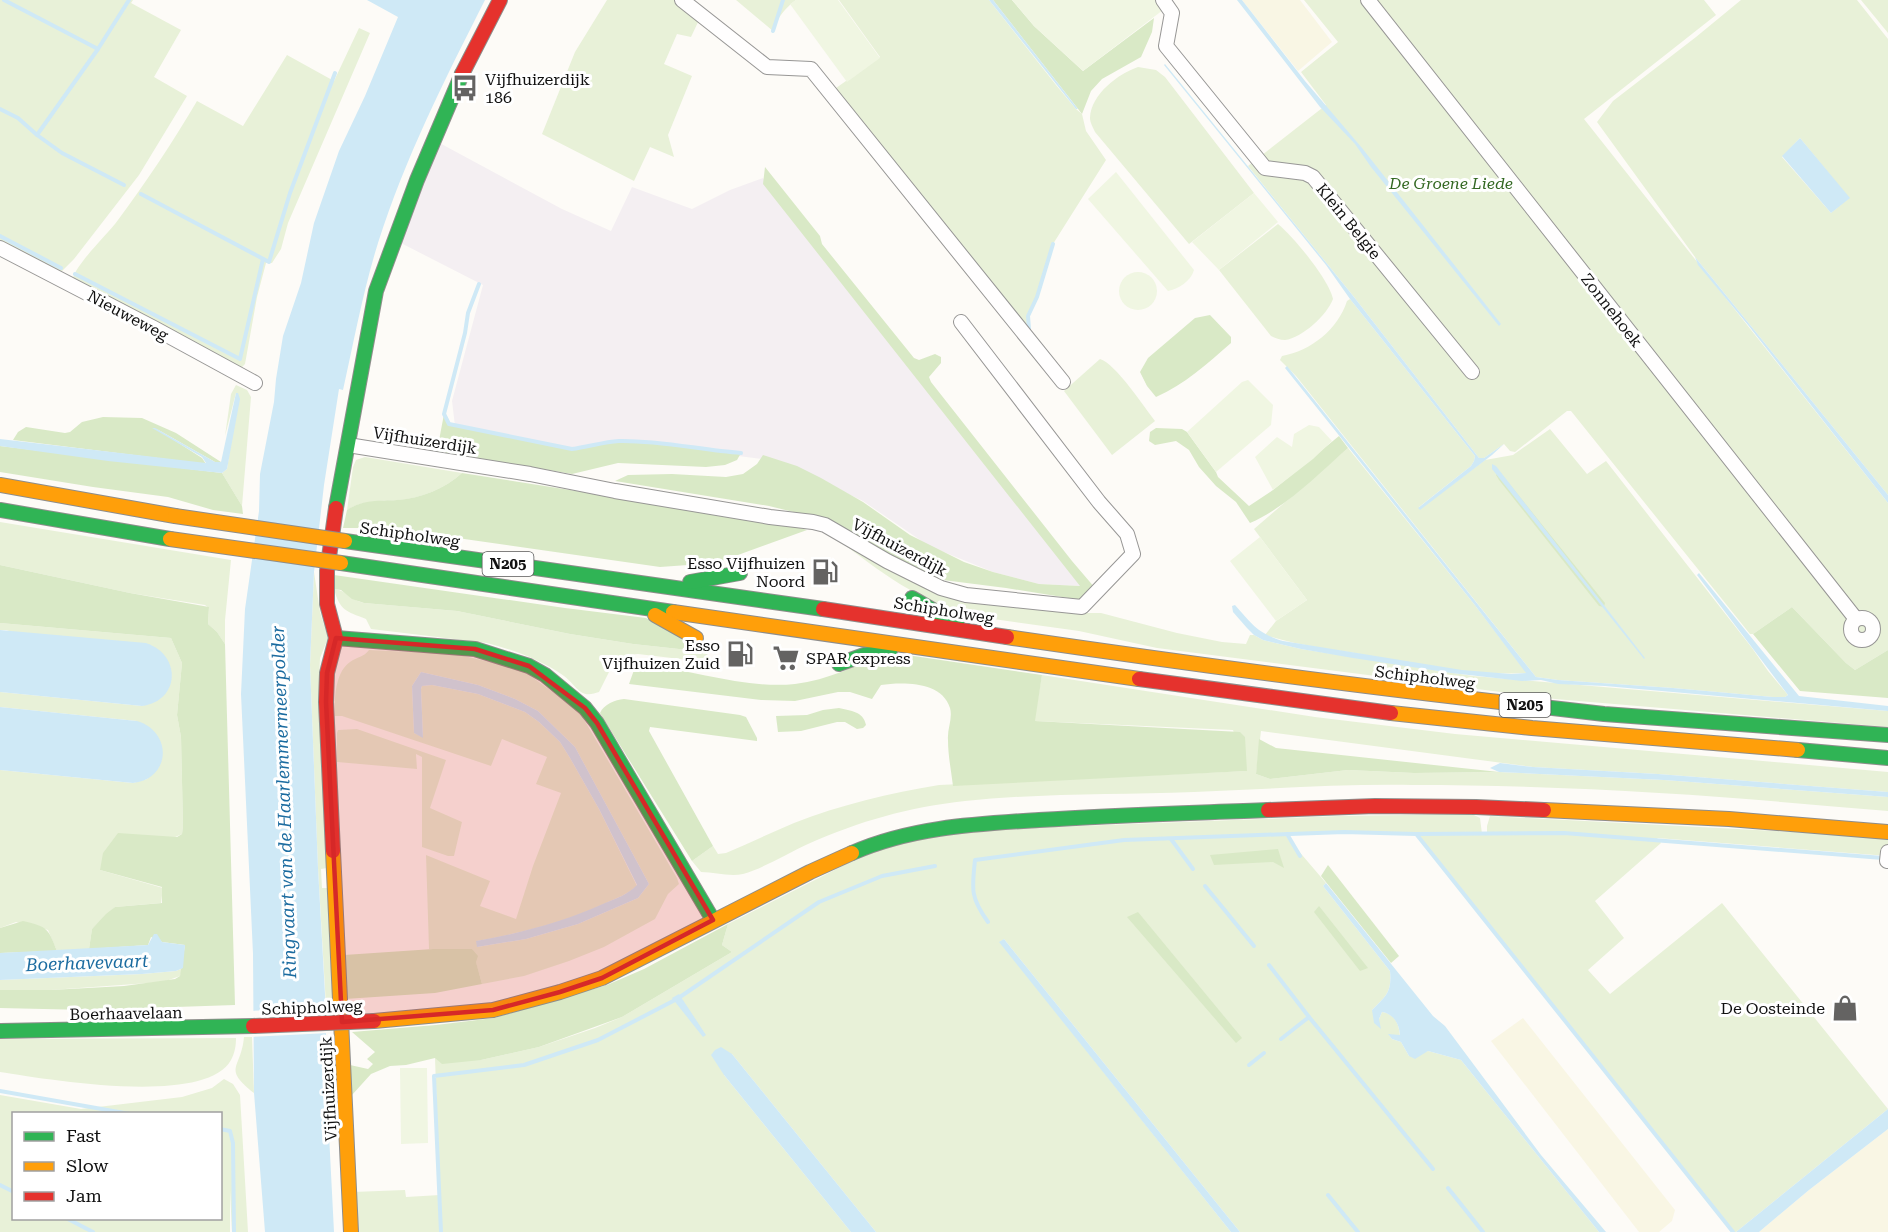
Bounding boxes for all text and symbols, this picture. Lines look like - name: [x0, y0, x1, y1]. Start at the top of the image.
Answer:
- place label: Vijfhuizerdijk 186: [485, 70, 590, 107]
- bus stop icon: Vijfhuizerdijk 186: [450, 73, 480, 103]
- park label: De Groene Liede: [1388, 174, 1513, 193]
- street label: Klein Belgie: [1312, 180, 1385, 263]
- street label: Zonnehoek: [1577, 270, 1646, 351]
- street label: Nieuweweg: [84, 286, 172, 345]
- street label: Vijfhuizerdijk: [372, 423, 478, 458]
- street label: Vijfhuizerdijk: [849, 514, 951, 580]
- street label: Schipholweg: [359, 518, 462, 551]
- road number: N205: [482, 552, 534, 576]
- place label: Esso Vijfhuizen Noord: [687, 554, 805, 591]
- fuel station icon: Esso Vijfhuizen Noord: [810, 557, 840, 587]
- street label: Schipholweg: [893, 593, 996, 628]
- water label: Ringvaart van de Haarlemmermeerpolder: [267, 625, 300, 980]
- place label: Esso Vijfhuizen Zuid: [602, 636, 720, 673]
- fuel station icon: Esso Vijfhuizen Zuid: [725, 639, 755, 669]
- supermarket icon: SPAR express: [771, 643, 801, 673]
- place label: SPAR express: [806, 649, 911, 668]
- street label: Schipholweg: [1374, 662, 1477, 693]
- road number: N205: [1500, 693, 1550, 717]
- water label: Boerhavevaart: [24, 950, 149, 975]
- shop icon: De Oosteinde: [1830, 993, 1860, 1023]
- street label: Schipholweg: [261, 996, 364, 1019]
- place label: De Oosteinde: [1720, 999, 1825, 1018]
- street label: Boerhaavelaan: [69, 1003, 183, 1024]
- street label: Vijfhuizerdijk: [316, 1036, 341, 1142]
- legend: [12, 1112, 222, 1220]
- text: Fast: [66, 1125, 101, 1146]
- text: Slow: [66, 1155, 108, 1176]
- text: Jam: [66, 1185, 102, 1206]

